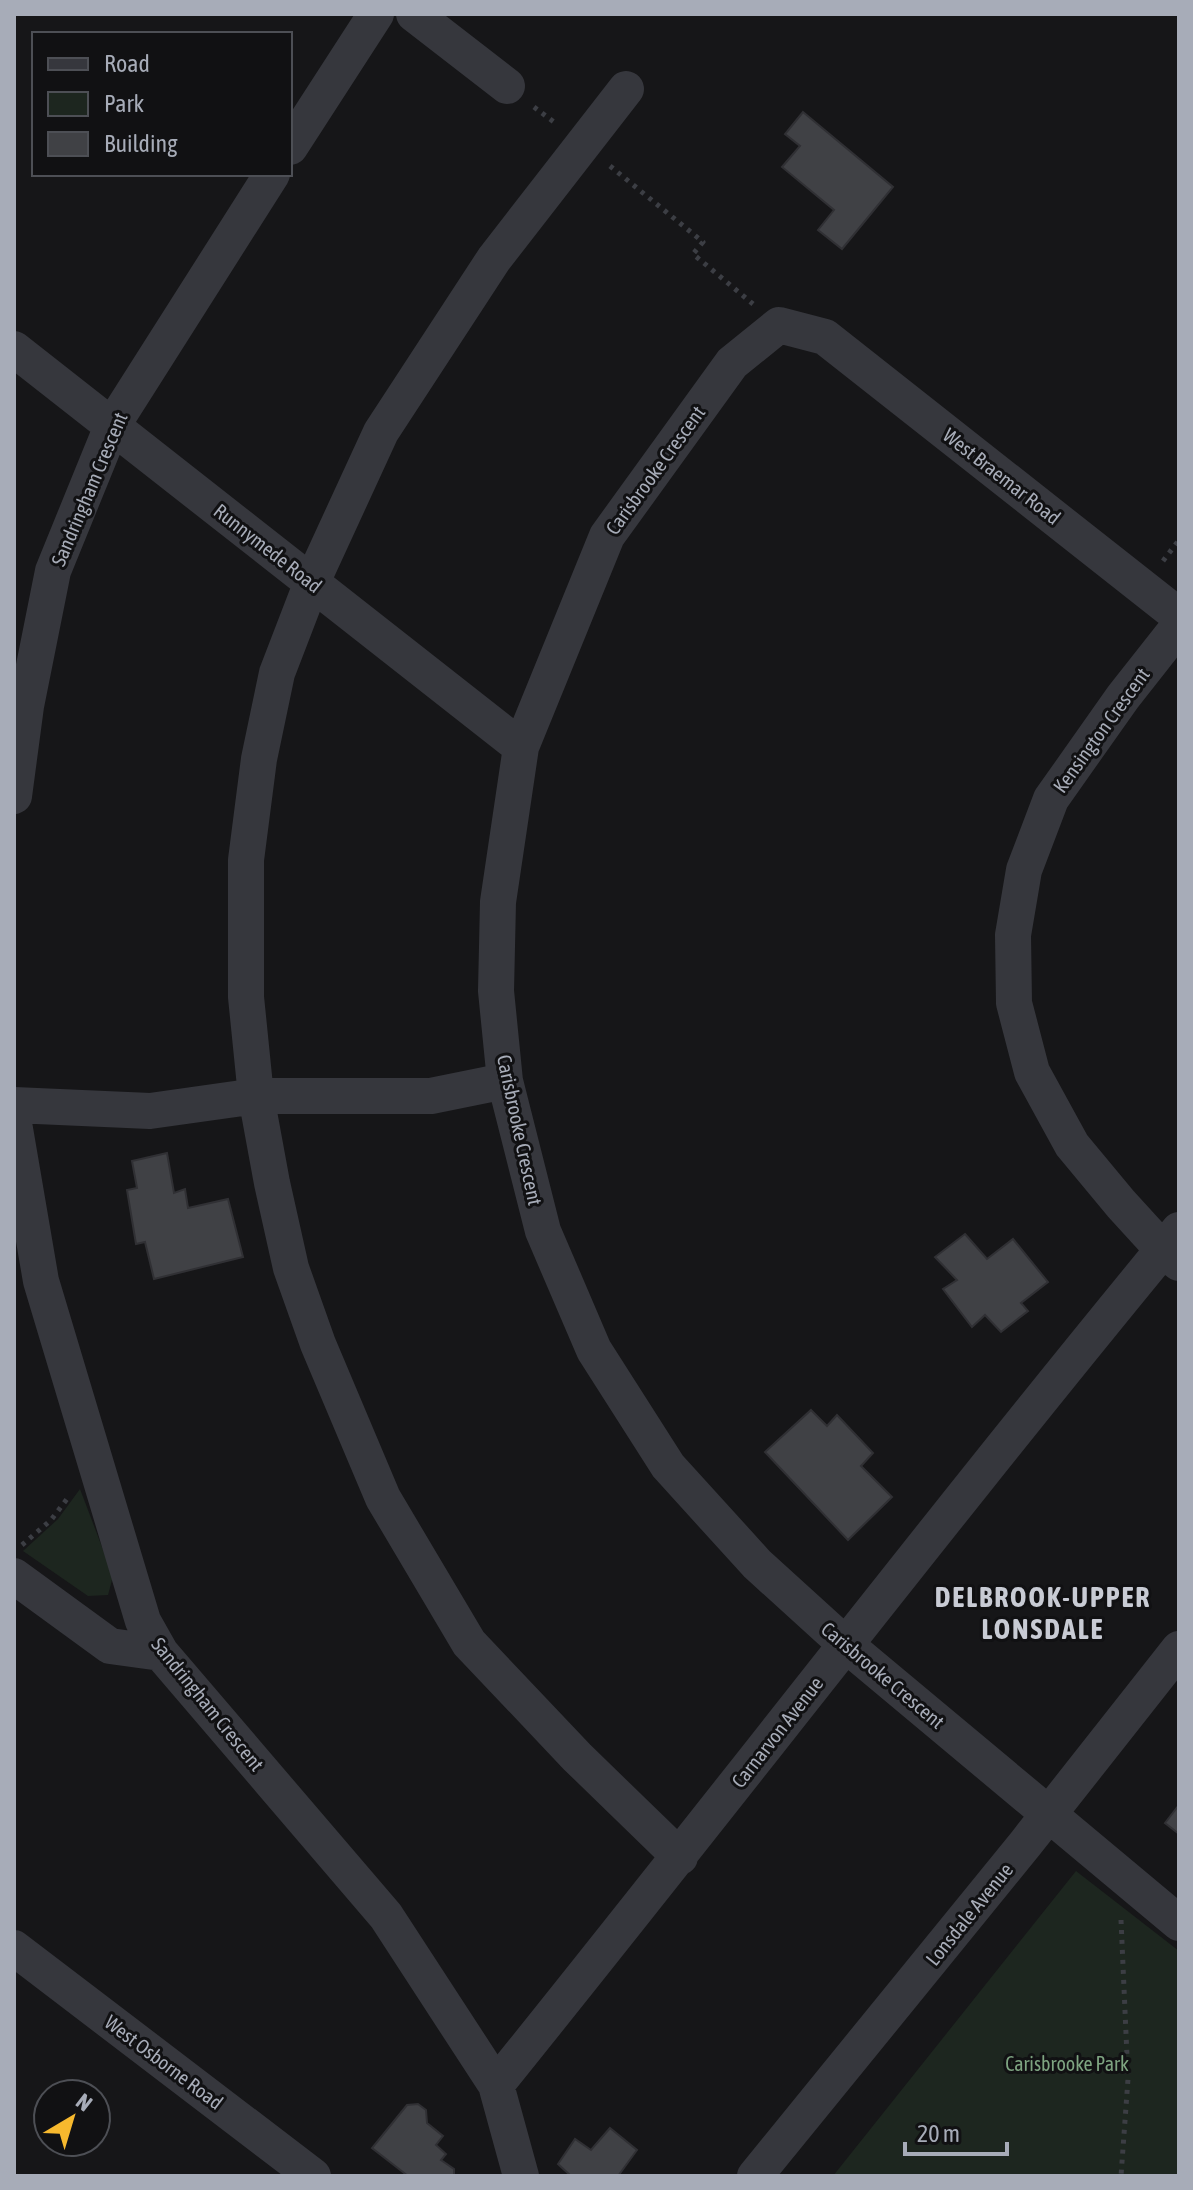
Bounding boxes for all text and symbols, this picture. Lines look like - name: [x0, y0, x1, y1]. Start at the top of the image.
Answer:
- legend: [32, 32, 292, 176]
- text: Road: [104, 50, 150, 77]
- text: Park: [104, 90, 145, 117]
- text: Building: [104, 130, 178, 157]
- street label: Carisbrooke Crescent: [601, 401, 709, 539]
- street label: Sandringham Crescent: [46, 408, 132, 569]
- street label: West Braemar Road: [939, 423, 1065, 529]
- street label: Runnymede Road: [210, 499, 326, 597]
- street label: Kensington Crescent: [1048, 663, 1154, 797]
- street label: Carisbrooke Crescent: [493, 1053, 547, 1208]
- district label: DELBROOK-UPPER LONSDALE: [935, 1581, 1151, 1645]
- street label: Carisbrooke Crescent: [817, 1617, 949, 1733]
- street label: Sandringham Crescent: [147, 1633, 269, 1775]
- street label: Carnarvon Avenue: [727, 1672, 827, 1792]
- street label: Lonsdale Avenue: [921, 1858, 1017, 1970]
- street label: West Osborne Road: [100, 2010, 228, 2114]
- park label: Carisbrooke Park: [1005, 2052, 1129, 2075]
- north arrow: [32, 2078, 112, 2158]
- text: N: [71, 2088, 97, 2116]
- scale bar: [905, 2106, 1007, 2156]
- text: 20 m: [917, 2120, 960, 2147]

